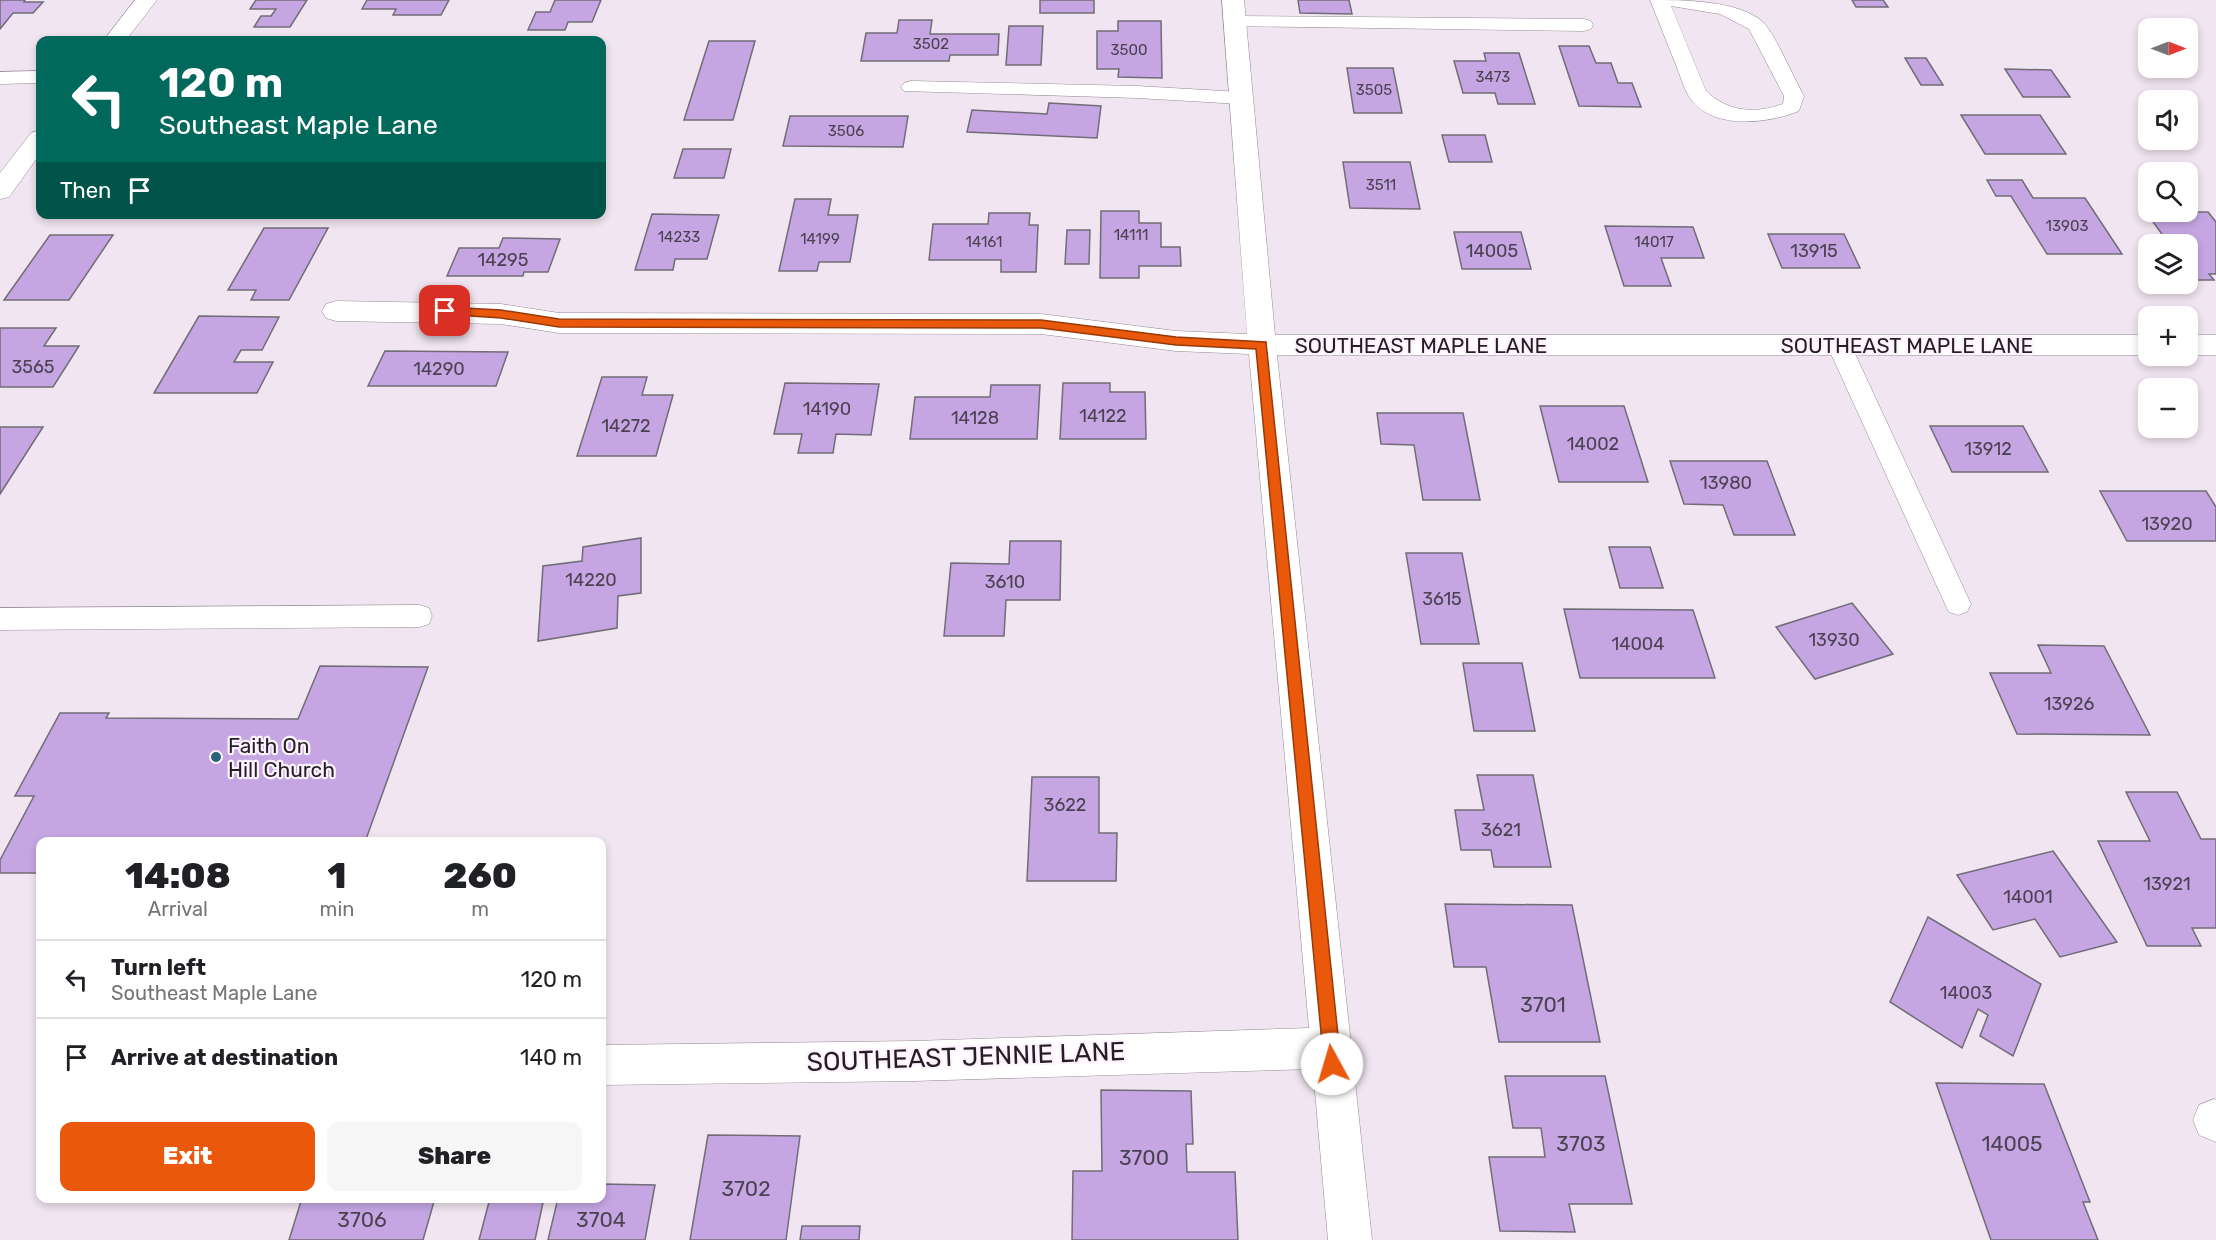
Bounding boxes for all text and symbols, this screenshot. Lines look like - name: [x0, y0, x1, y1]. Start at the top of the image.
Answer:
- north arrow: [2138, 18, 2198, 78]
- map controls: [2138, 18, 2198, 438]
- house number: 3502: [913, 35, 949, 53]
- house number: 3500: [1111, 41, 1147, 59]
- text: 120 m: [159, 58, 283, 108]
- icon: left: [60, 60, 138, 138]
- house number: 3473: [1476, 68, 1510, 86]
- house number: 3505: [1356, 81, 1392, 99]
- button: sound: [2138, 90, 2198, 150]
- text: Southeast Maple Lane: [159, 109, 438, 141]
- house number: 3506: [828, 122, 864, 140]
- button: search: [2138, 162, 2198, 222]
- icon: arrive: [123, 174, 156, 207]
- house number: 3511: [1366, 176, 1396, 194]
- text: Then: [60, 177, 111, 204]
- house number: 13903: [2046, 217, 2088, 235]
- house number: 14111: [1114, 226, 1148, 244]
- house number: 14233: [658, 228, 700, 246]
- house number: 14199: [800, 230, 840, 248]
- house number: 14161: [966, 233, 1002, 251]
- house number: 14017: [1634, 233, 1674, 251]
- button: layers: [2138, 234, 2198, 294]
- house number: 14005: [1466, 240, 1518, 262]
- house number: 13915: [1790, 240, 1838, 262]
- house number: 14295: [478, 249, 528, 271]
- pin: [419, 285, 470, 336]
- icon: arrive: [428, 294, 461, 327]
- button: +: [2138, 306, 2198, 366]
- street label: SOUTHEAST MAPLE LANE: [1295, 333, 1547, 358]
- street label: SOUTHEAST MAPLE LANE: [1781, 333, 2033, 358]
- house number: 3565: [11, 356, 55, 378]
- house number: 14290: [413, 358, 465, 380]
- button: −: [2138, 378, 2198, 438]
- house number: 14190: [803, 398, 851, 420]
- house number: 14122: [1079, 405, 1127, 427]
- house number: 14128: [951, 407, 999, 429]
- house number: 14272: [601, 415, 651, 437]
- house number: 14002: [1567, 433, 1619, 455]
- house number: 13912: [1964, 438, 2012, 460]
- house number: 13980: [1700, 472, 1752, 494]
- house number: 13920: [2141, 513, 2193, 535]
- house number: 14220: [565, 569, 617, 591]
- house number: 3610: [985, 571, 1025, 593]
- house number: 3615: [1422, 588, 1462, 610]
- house number: 13930: [1808, 629, 1860, 651]
- house number: 14004: [1612, 633, 1664, 655]
- house number: 13926: [2044, 693, 2094, 715]
- place label: Faith On Hill Church: [228, 733, 335, 782]
- marker: Faith On Hill Church: [209, 750, 223, 764]
- house number: 3622: [1044, 794, 1086, 816]
- house number: 3621: [1481, 819, 1521, 841]
- text: 14:08: [125, 854, 231, 897]
- text: 1: [327, 854, 346, 897]
- text: 260: [443, 854, 517, 897]
- house number: 13921: [2143, 873, 2191, 895]
- house number: 14001: [2003, 886, 2053, 908]
- text: Arrival: [148, 897, 208, 921]
- text: min: [320, 897, 354, 921]
- text: m: [471, 897, 489, 921]
- text: Turn left: [111, 954, 206, 981]
- icon: left: [60, 963, 93, 996]
- text: 120 m: [521, 966, 582, 993]
- text: Southeast Maple Lane: [111, 981, 318, 1005]
- house number: 14003: [1940, 982, 1992, 1004]
- house number: 3701: [1520, 992, 1566, 1017]
- position arrow: [1300, 1032, 1364, 1096]
- street label: SOUTHEAST JENNIE LANE: [806, 1036, 1126, 1078]
- icon: arrive: [60, 1041, 93, 1074]
- text: Arrive at destination: [111, 1044, 338, 1071]
- text: 140 m: [520, 1044, 582, 1071]
- button: Exit: [60, 1122, 315, 1191]
- button: Share: [327, 1122, 582, 1191]
- house number: 3703: [1556, 1131, 1606, 1156]
- house number: 14005: [1981, 1131, 2043, 1156]
- house number: 3700: [1119, 1145, 1169, 1170]
- house number: 3702: [721, 1176, 771, 1201]
- house number: 3706: [337, 1207, 387, 1232]
- house number: 3704: [576, 1207, 626, 1232]

